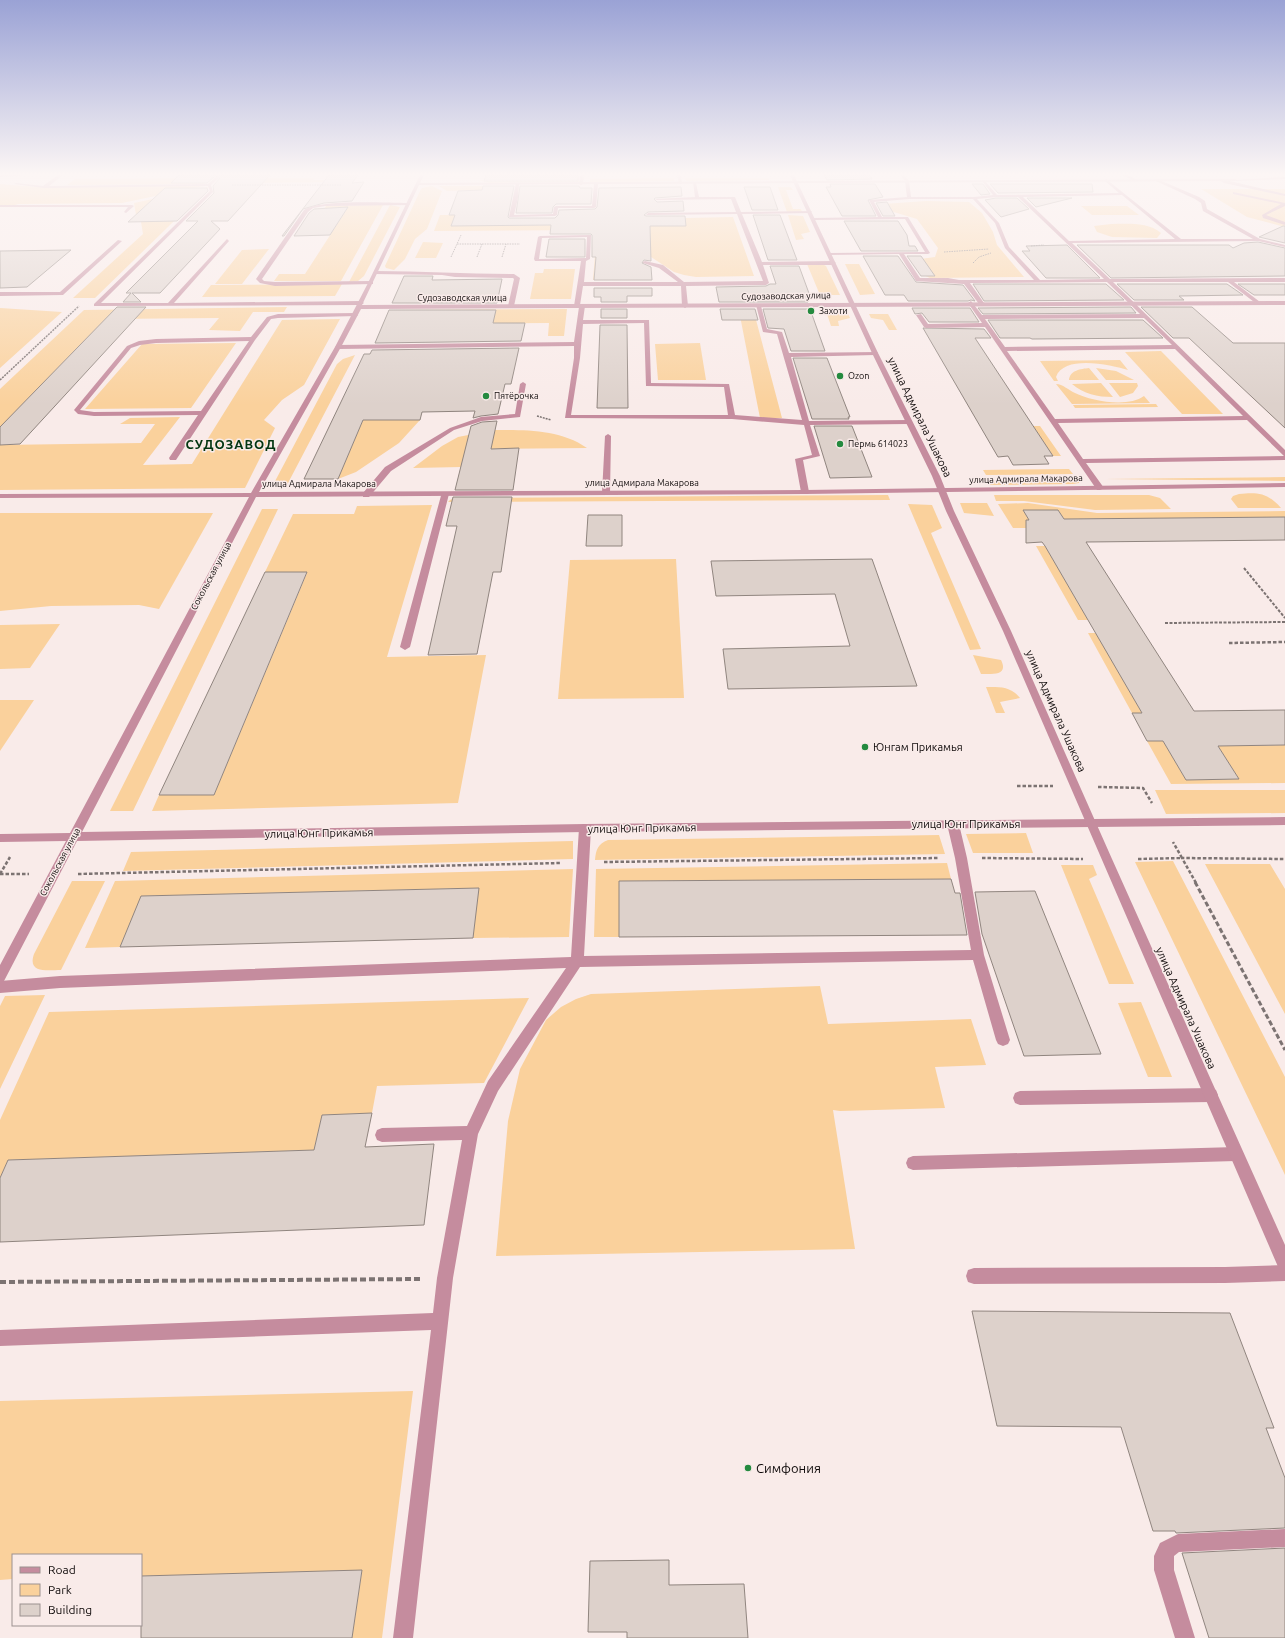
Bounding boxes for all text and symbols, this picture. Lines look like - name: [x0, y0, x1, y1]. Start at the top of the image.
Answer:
- street label: Судозаводская улица: [741, 290, 831, 302]
- street label: Судозаводская улица: [417, 293, 507, 303]
- marker: Захоти: [806, 306, 816, 316]
- place label: Захоти: [819, 306, 848, 316]
- street label: улица Адмирала Ушакова: [886, 355, 954, 479]
- marker: Ozon: [835, 371, 845, 381]
- place label: Ozon: [848, 371, 869, 381]
- marker: Пятёрочка: [481, 391, 491, 401]
- place label: Пятёрочка: [494, 391, 539, 401]
- district label: СУДОЗАВОД: [185, 437, 277, 451]
- marker: Пермь 614023: [835, 439, 845, 449]
- place label: Пермь 614023: [848, 439, 908, 449]
- street label: улица Адмирала Макарова: [969, 473, 1083, 485]
- street label: улица Адмирала Макарова: [585, 478, 699, 488]
- street label: улица Адмирала Макарова: [262, 479, 376, 489]
- street label: Сокольская улица: [189, 540, 233, 612]
- street label: улица Адмирала Ушакова: [1024, 648, 1088, 774]
- place label: Юнгам Прикамья: [873, 741, 963, 753]
- marker: Юнгам Прикамья: [860, 742, 870, 752]
- street label: улица Юнг Прикамья: [912, 818, 1020, 830]
- street label: улица Юнг Прикамья: [588, 821, 696, 835]
- street label: Сокольская улица: [38, 826, 82, 898]
- street label: улица Юнг Прикамья: [265, 826, 373, 840]
- street label: улица Адмирала Ушакова: [1154, 945, 1218, 1071]
- place label: Симфония: [756, 1461, 821, 1475]
- marker: Симфония: [743, 1463, 753, 1473]
- legend: [12, 1554, 142, 1626]
- text: Road: [48, 1563, 76, 1576]
- text: Park: [48, 1583, 72, 1596]
- text: Building: [48, 1603, 92, 1616]

